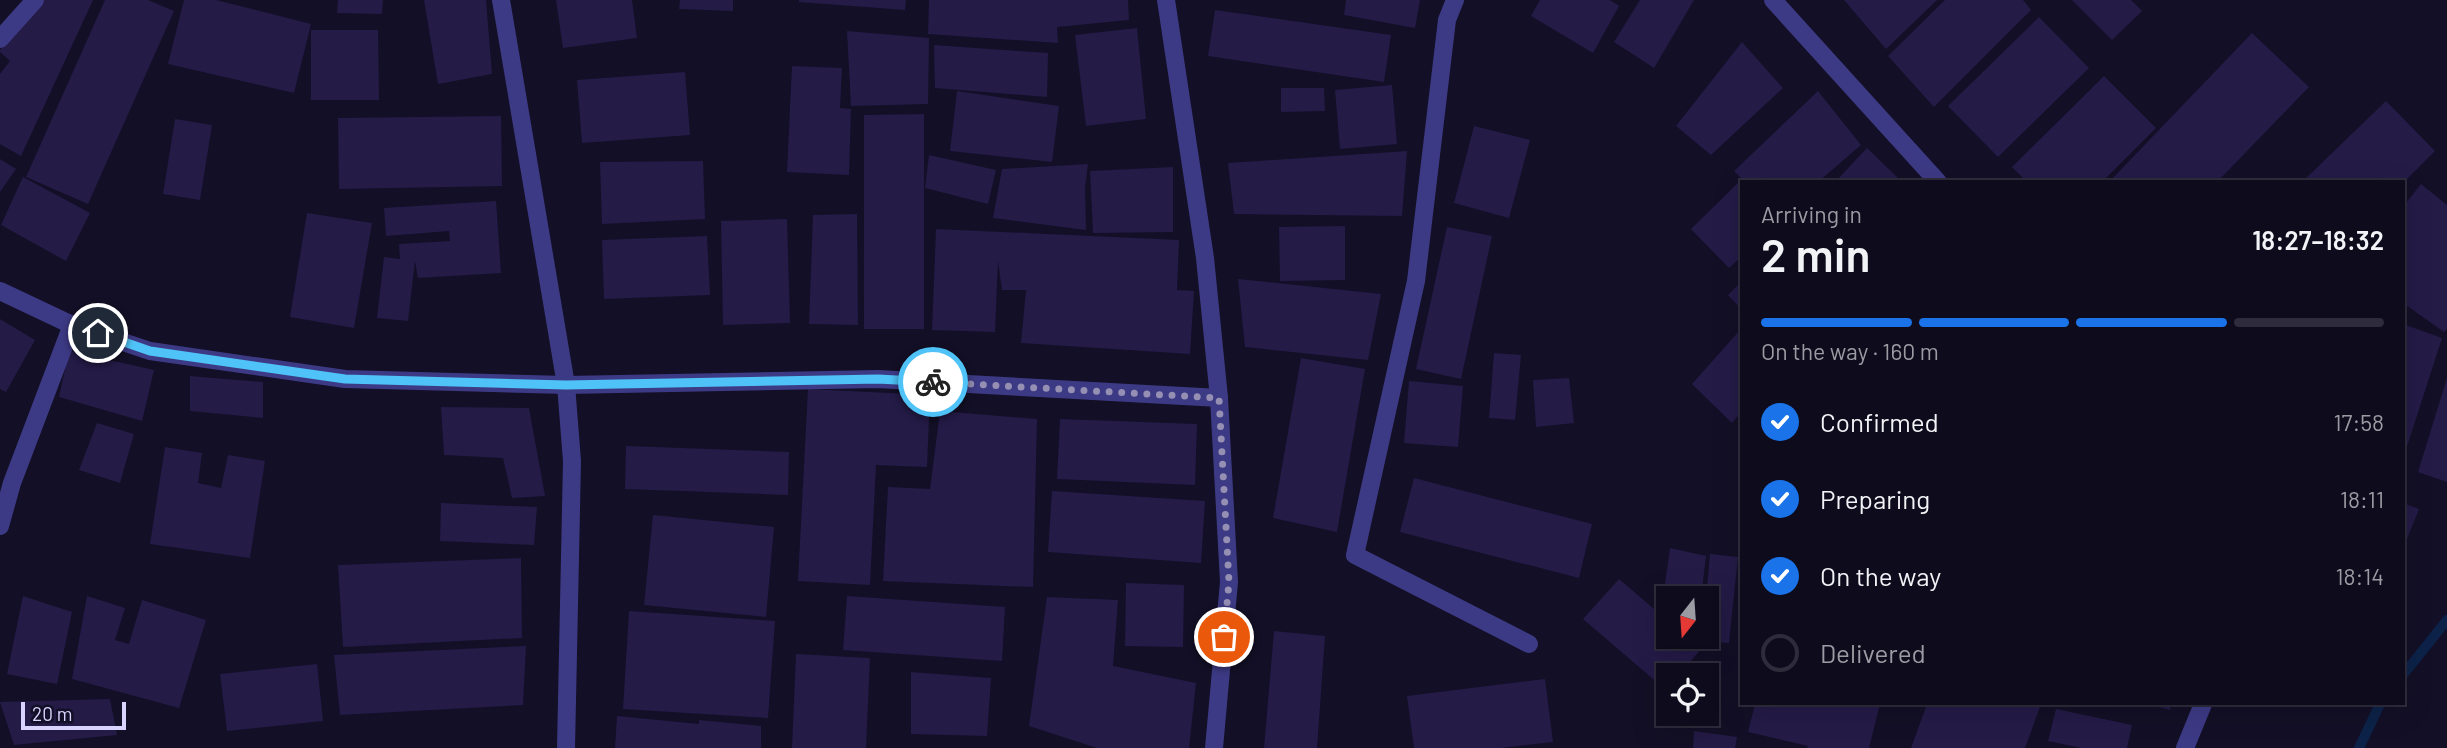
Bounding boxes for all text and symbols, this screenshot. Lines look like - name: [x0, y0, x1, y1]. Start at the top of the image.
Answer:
- text: Arriving in: [1761, 200, 1862, 228]
- text: 18:27–18:32: [2252, 224, 2384, 255]
- text: 2 min: [1761, 226, 1870, 281]
- pin: [68, 303, 128, 363]
- icon: home: [79, 314, 117, 352]
- text: On the way · 160 m: [1761, 337, 1939, 365]
- courier: [898, 347, 968, 417]
- icon: bike: [914, 363, 952, 401]
- icon: check: [1761, 403, 1799, 441]
- text: Confirmed: [1820, 406, 1939, 437]
- text: 17:58: [2333, 408, 2384, 436]
- icon: check: [1761, 480, 1799, 518]
- text: Preparing: [1820, 483, 1930, 514]
- text: 18:11: [2340, 485, 2384, 513]
- icon: check: [1761, 557, 1799, 595]
- text: On the way: [1820, 560, 1941, 591]
- text: 18:14: [2335, 562, 2384, 590]
- north arrow: [1656, 586, 1718, 649]
- map controls: [1656, 586, 1719, 726]
- pin: [1194, 607, 1254, 667]
- icon: bag: [1205, 618, 1243, 656]
- text: Delivered: [1820, 637, 1926, 668]
- button: locate: [1656, 663, 1719, 726]
- scale bar: [21, 699, 126, 731]
- text: 20 m: [32, 702, 72, 725]

